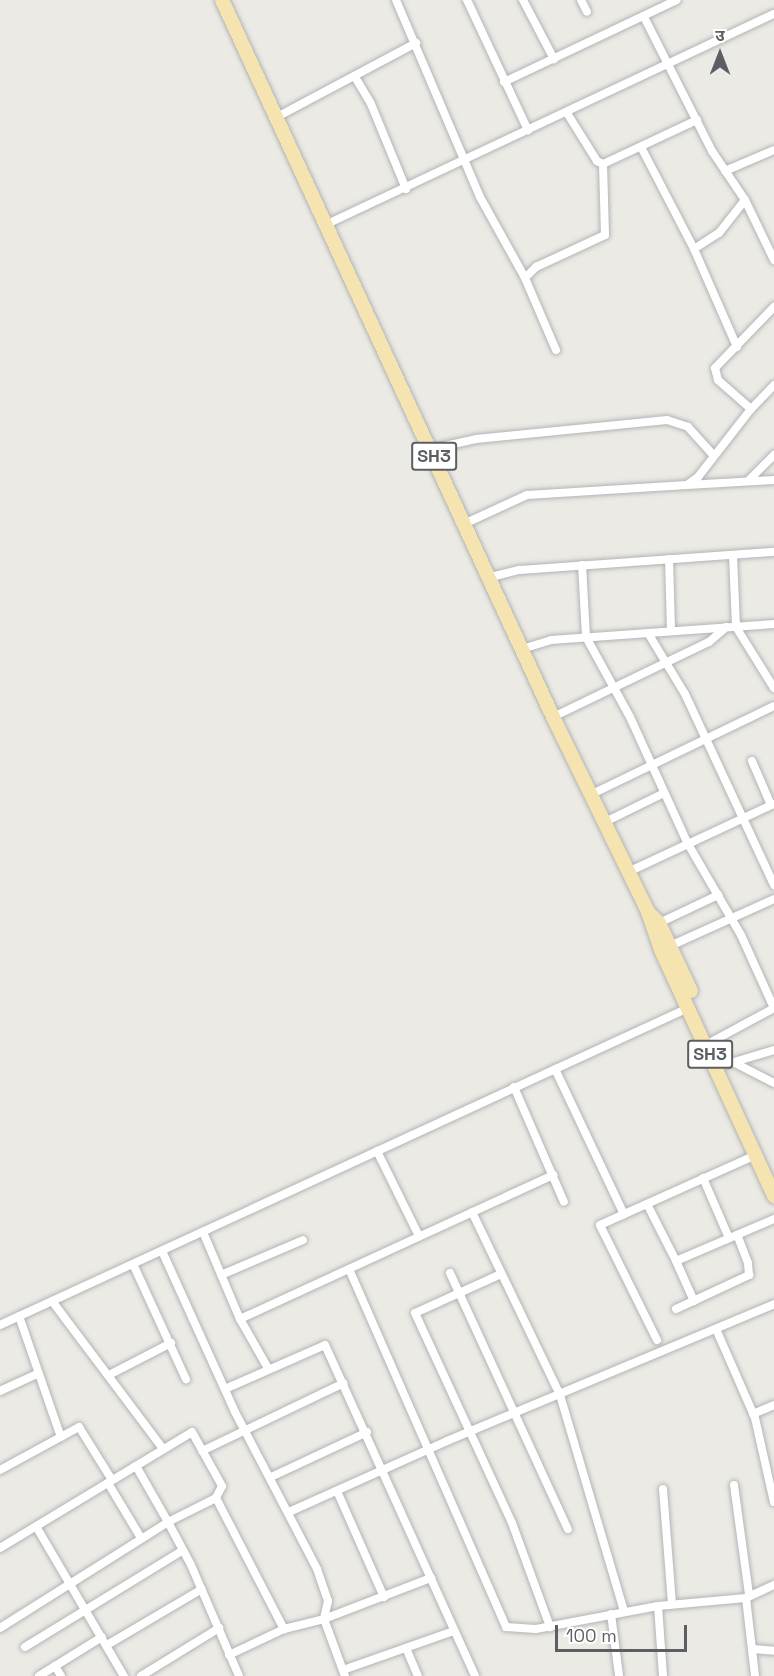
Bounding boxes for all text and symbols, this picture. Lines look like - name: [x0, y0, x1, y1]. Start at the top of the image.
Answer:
- north arrow: [690, 24, 750, 84]
- text: उ: [715, 25, 725, 46]
- road number: SH3: [410, 441, 458, 471]
- road number: SH3: [686, 1039, 734, 1069]
- scale bar: [558, 1613, 690, 1651]
- text: 100 m: [566, 1624, 617, 1647]

